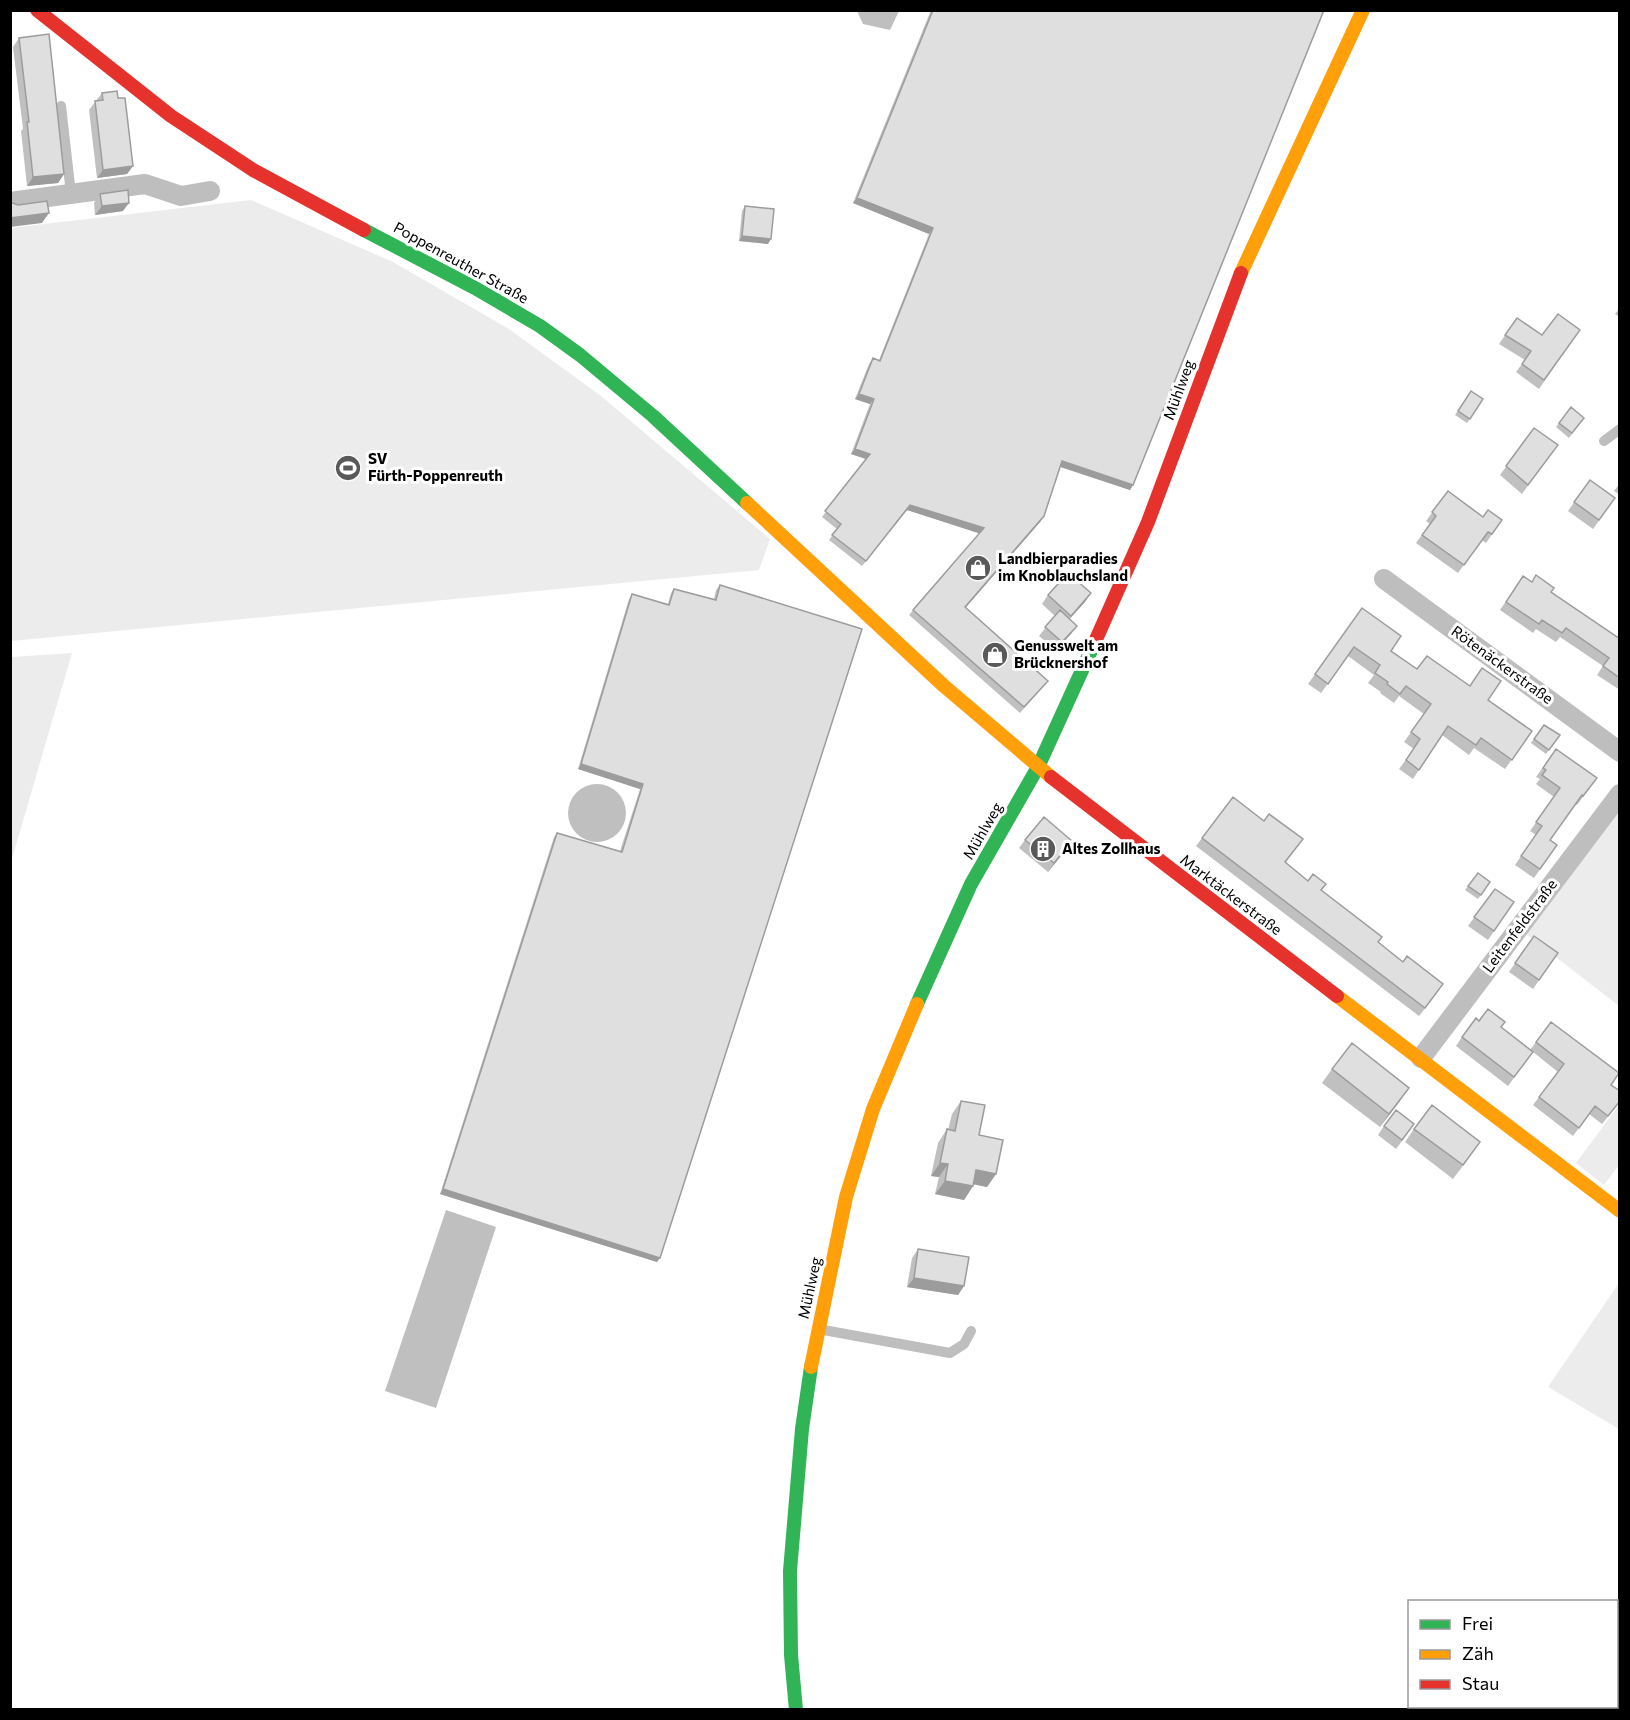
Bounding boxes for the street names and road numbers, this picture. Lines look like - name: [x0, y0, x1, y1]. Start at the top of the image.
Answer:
- street label: Poppenreuther Straße: [391, 218, 532, 307]
- street label: Mühlweg: [1159, 357, 1197, 422]
- street label: Rötenäckerstraße: [1448, 621, 1557, 707]
- street label: Mühlweg: [959, 799, 1006, 862]
- street label: Marktäckerstraße: [1177, 850, 1286, 938]
- street label: Leitenfeldstraße: [1478, 875, 1560, 976]
- street label: Mühlweg: [794, 1255, 824, 1320]

